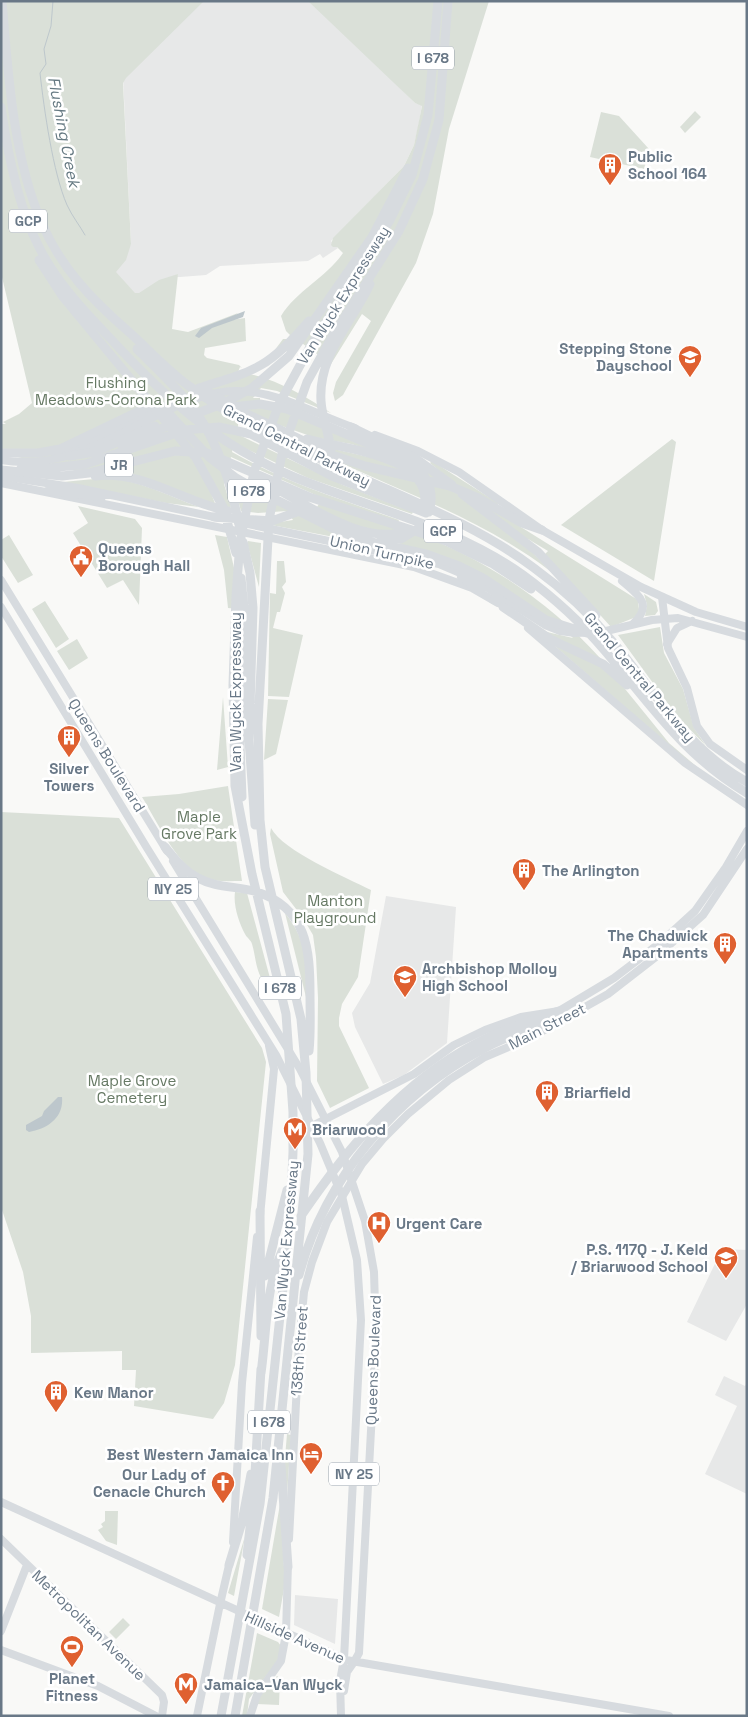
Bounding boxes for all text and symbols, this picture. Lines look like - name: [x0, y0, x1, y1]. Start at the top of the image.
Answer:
- road number: I 678: [412, 46, 454, 70]
- water label: Flushing Creek: [43, 75, 85, 191]
- place label: Public School 164: [628, 147, 707, 183]
- building icon: Public School 164: [597, 152, 623, 186]
- road number: GCP: [9, 210, 47, 232]
- street label: Van Wyck Expressway: [293, 222, 393, 368]
- place label: Stepping Stone Dayschool: [559, 339, 672, 375]
- school or university icon: Stepping Stone Dayschool: [677, 344, 703, 378]
- park label: Flushing Meadows-Corona Park: [35, 373, 197, 409]
- street label: Grand Central Parkway: [220, 399, 374, 491]
- road number: JR: [105, 454, 133, 476]
- road number: I 678: [228, 480, 270, 502]
- road number: GCP: [424, 520, 462, 542]
- street label: Union Turnpike: [328, 531, 436, 573]
- place label: Queens Borough Hall: [98, 539, 190, 575]
- public building icon: Queens Borough Hall: [68, 544, 94, 578]
- street label: Grand Central Parkway: [580, 608, 700, 746]
- street label: Van Wyck Expressway: [226, 612, 245, 772]
- street label: Queens Boulevard: [64, 695, 150, 815]
- building icon: Silver Towers: [56, 724, 82, 758]
- place label: Silver Towers: [44, 759, 94, 795]
- park label: Maple Grove Park: [161, 807, 237, 843]
- building icon: The Arlington: [511, 857, 537, 891]
- place label: The Arlington: [542, 861, 640, 880]
- road number: NY 25: [148, 878, 198, 901]
- park label: Manton Playground: [294, 891, 376, 927]
- place label: The Chadwick Apartments: [607, 926, 709, 962]
- building icon: The Chadwick Apartments: [712, 931, 738, 965]
- place label: Archbishop Molloy High School: [422, 959, 557, 995]
- school or university icon: Archbishop Molloy High School: [392, 964, 418, 998]
- road number: I 678: [259, 976, 301, 1000]
- street label: Main Street: [505, 998, 589, 1054]
- park label: Maple Grove Cemetery: [88, 1071, 176, 1107]
- building icon: Briarfield: [534, 1079, 560, 1113]
- place label: Briarfield: [564, 1083, 631, 1102]
- metro station icon: Briarwood: [282, 1116, 308, 1150]
- place label: Briarwood: [312, 1120, 386, 1139]
- street label: Van Wyck Expressway: [270, 1160, 302, 1320]
- hospital icon: Urgent Care: [366, 1210, 392, 1244]
- place label: Urgent Care: [396, 1214, 483, 1233]
- place label: P.S. 117Q - J. Keld / Briarwood School: [570, 1240, 708, 1276]
- school or university icon: P.S. 117Q - J. Keld / Briarwood School: [713, 1245, 739, 1279]
- street label: Queens Boulevard: [361, 1295, 385, 1425]
- street label: 138th Street: [286, 1305, 312, 1397]
- building icon: Kew Manor: [43, 1379, 69, 1413]
- place label: Kew Manor: [74, 1383, 154, 1402]
- road number: I 678: [248, 1410, 290, 1434]
- hotel icon: Best Western Jamaica Inn: [298, 1441, 324, 1475]
- place label: Best Western Jamaica Inn: [107, 1445, 294, 1464]
- road number: NY 25: [329, 1462, 379, 1486]
- place label: Our Lady of Cenacle Church: [93, 1465, 206, 1501]
- church icon: Our Lady of Cenacle Church: [210, 1470, 236, 1504]
- street label: Metropolitan Avenue: [28, 1566, 150, 1684]
- street label: Hillside Avenue: [242, 1606, 348, 1668]
- sports icon: Planet Fitness: [59, 1634, 85, 1668]
- place label: Planet Fitness: [46, 1669, 98, 1705]
- metro station icon: Jamaica–Van Wyck: [173, 1671, 199, 1705]
- place label: Jamaica–Van Wyck: [204, 1675, 343, 1694]

